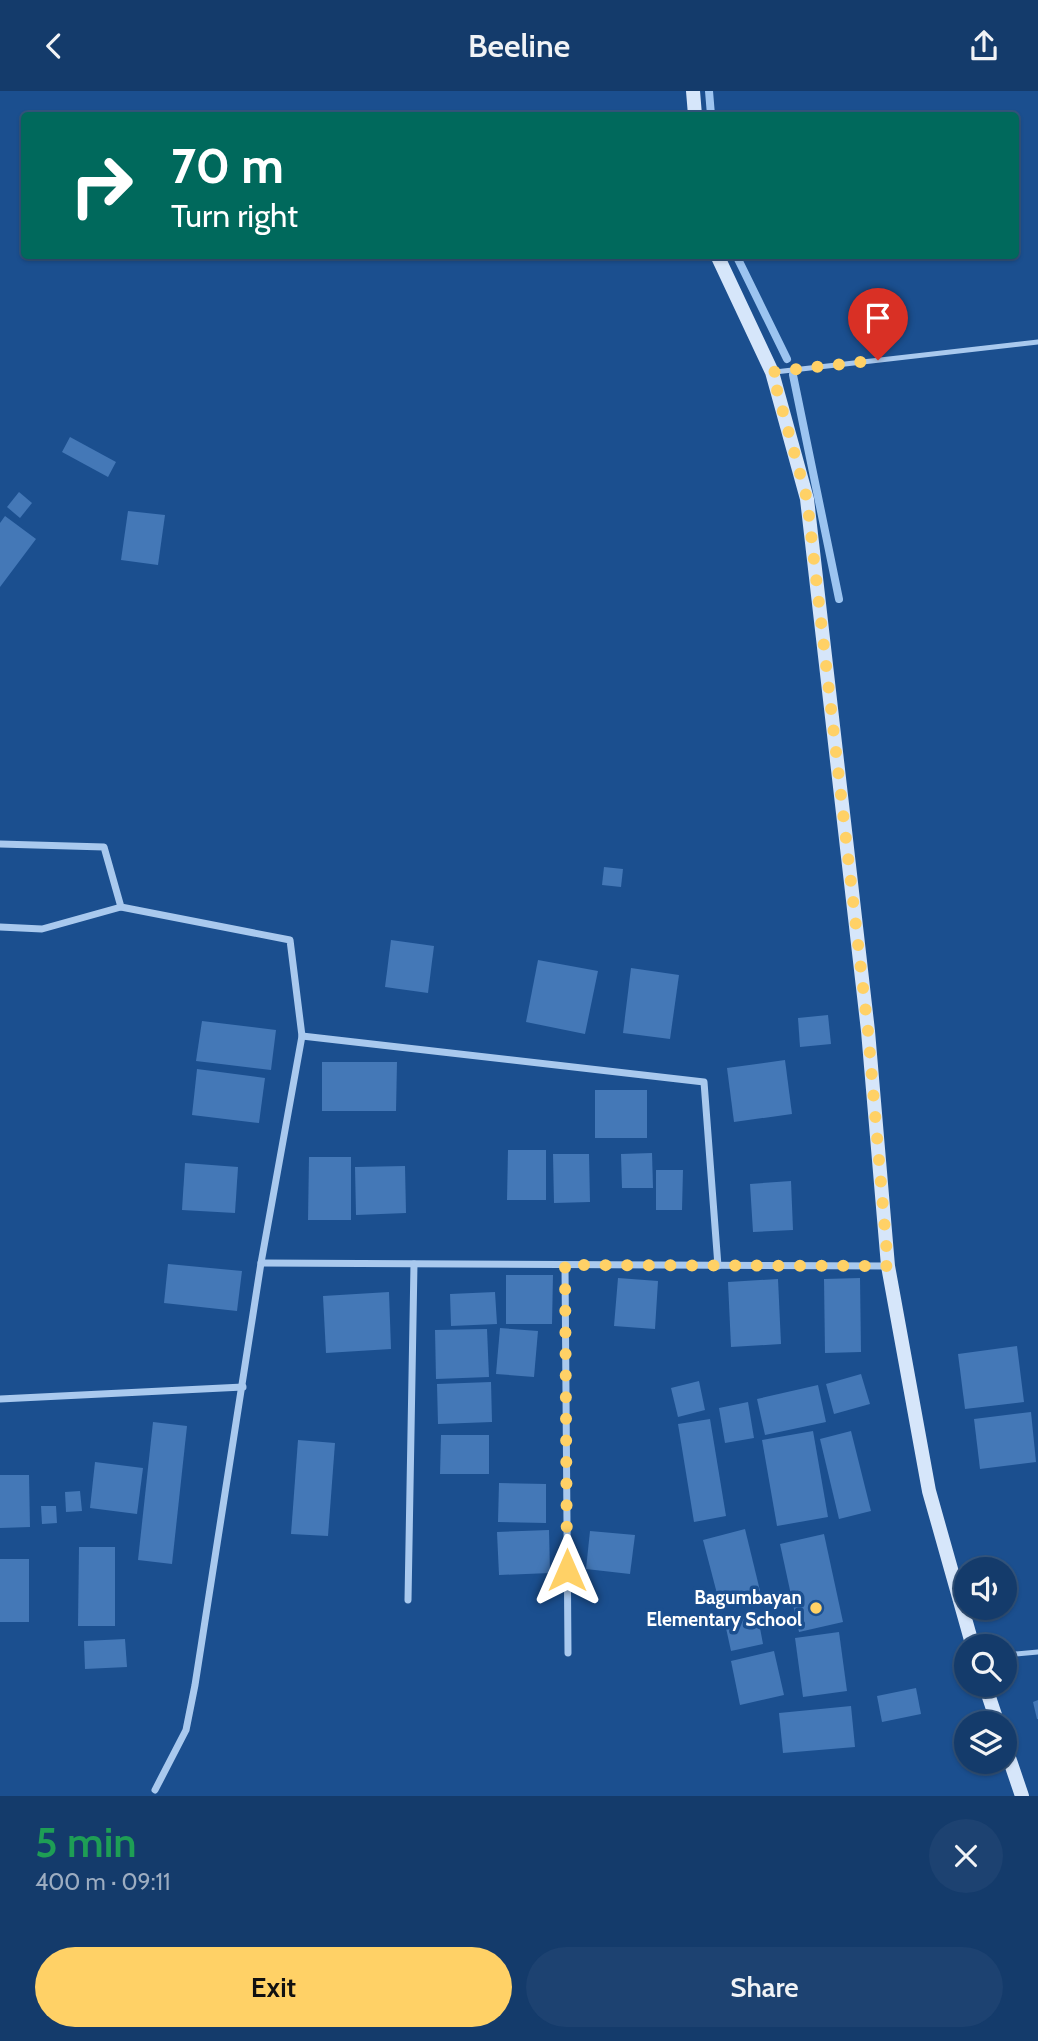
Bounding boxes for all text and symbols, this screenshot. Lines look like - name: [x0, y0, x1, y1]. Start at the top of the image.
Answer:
- text: Beeline: [468, 26, 570, 65]
- icon: back: [35, 27, 73, 65]
- icon: share: [965, 27, 1003, 65]
- text: 70 m: [171, 136, 284, 195]
- icon: right: [56, 140, 147, 231]
- text: Turn right: [171, 196, 298, 235]
- pin: [848, 288, 908, 360]
- icon: arrive: [859, 299, 897, 337]
- position arrow: [530, 1533, 604, 1607]
- map controls: [954, 1557, 1017, 1774]
- button: sound: [954, 1557, 1017, 1620]
- place label: Bagumbayan Elementary School: [646, 1586, 802, 1631]
- marker: Bagumbayan Elementary School: [808, 1600, 824, 1616]
- button: search: [954, 1634, 1017, 1697]
- button: layers: [954, 1711, 1017, 1774]
- text: 5 min: [35, 1816, 137, 1868]
- button: close: [929, 1819, 1003, 1893]
- text: 400 m · 09:11: [35, 1868, 170, 1896]
- button: Exit: [35, 1947, 512, 2027]
- button: Share: [526, 1947, 1003, 2027]

